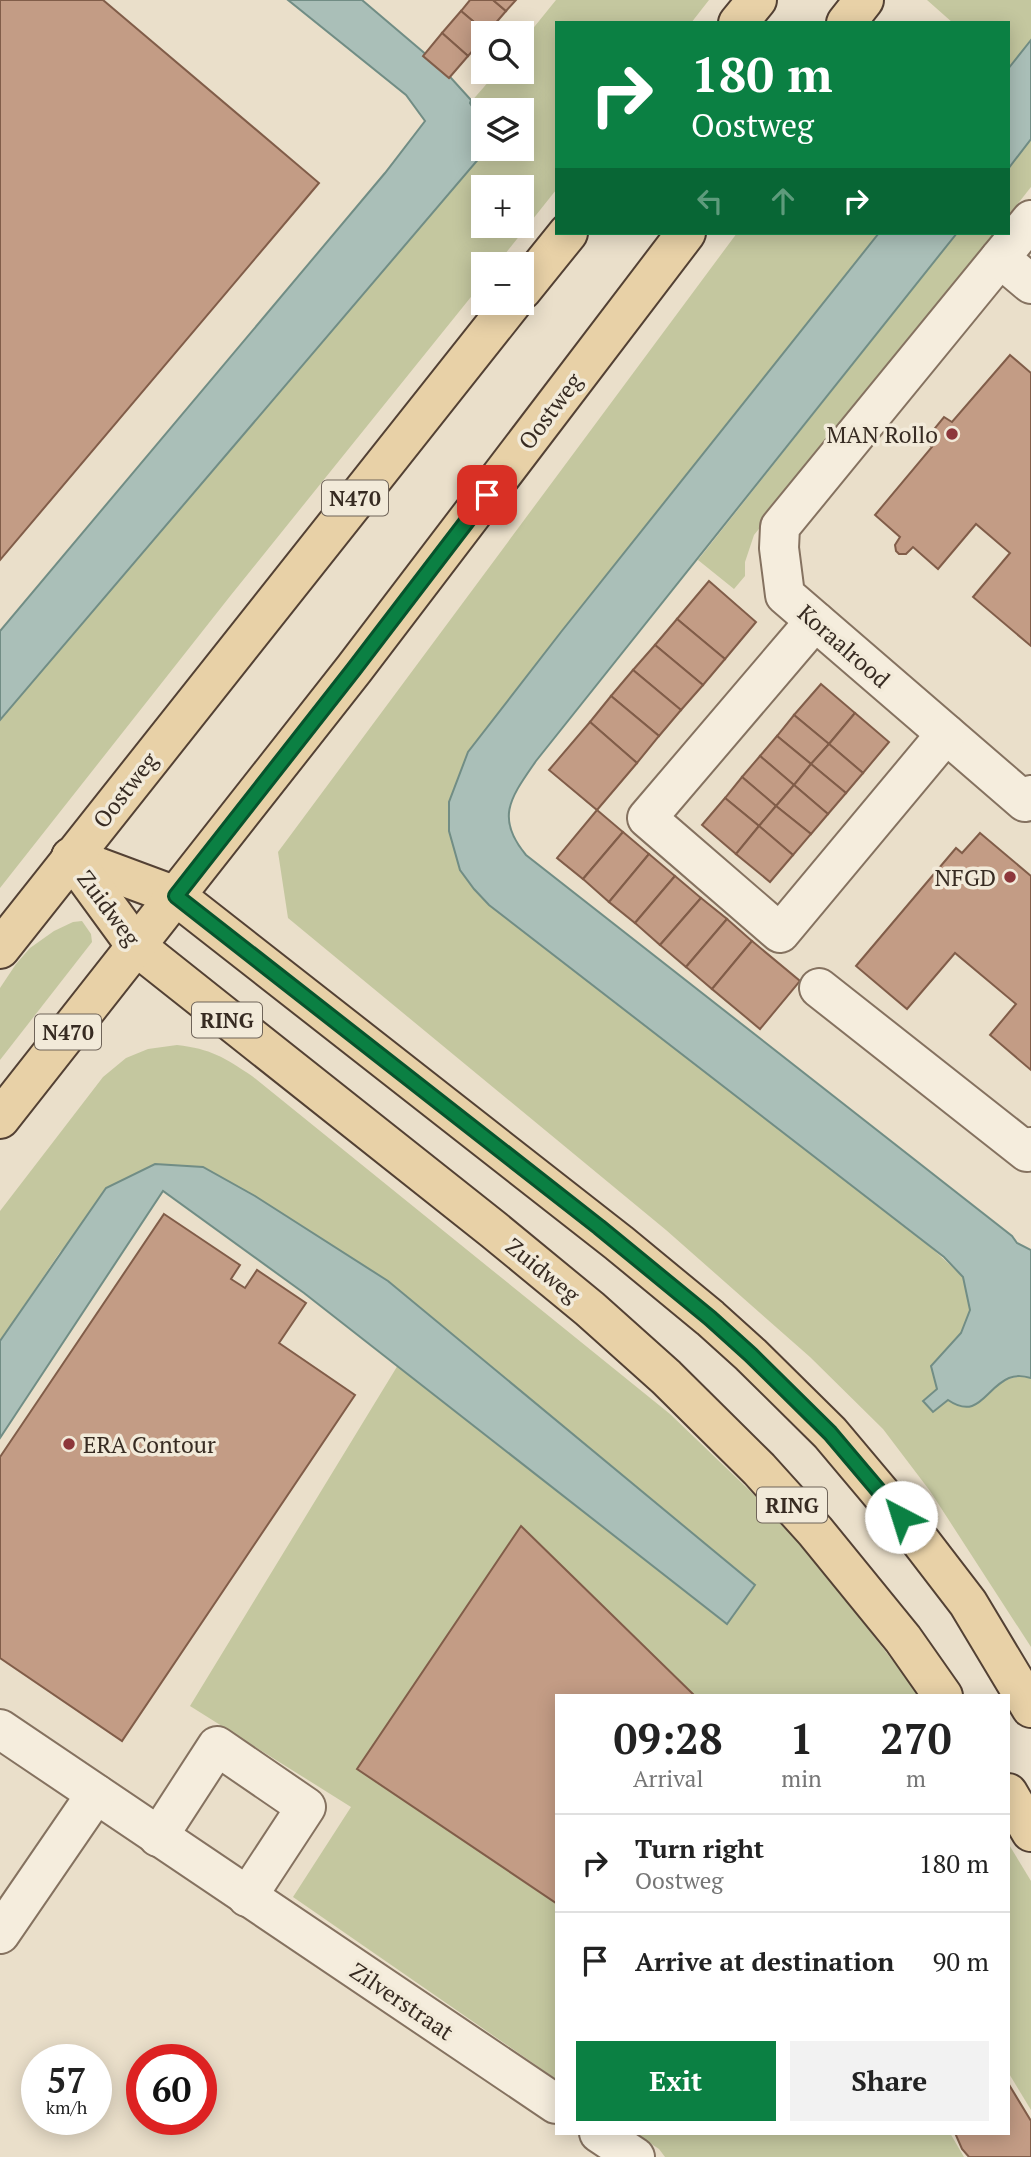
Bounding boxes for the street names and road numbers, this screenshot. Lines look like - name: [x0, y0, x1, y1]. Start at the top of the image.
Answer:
- street label: Oostweg: [511, 366, 590, 456]
- road number: N470: [322, 480, 388, 516]
- street label: Koraalrood: [791, 597, 897, 695]
- street label: Oostweg: [86, 745, 165, 834]
- street label: Zuidweg: [70, 864, 148, 953]
- road number: RING: [192, 1002, 262, 1038]
- road number: N470: [35, 1014, 101, 1050]
- street label: Zuidweg: [499, 1231, 587, 1310]
- road number: RING: [757, 1488, 827, 1522]
- street label: Zilverstraat: [344, 1955, 460, 2047]

